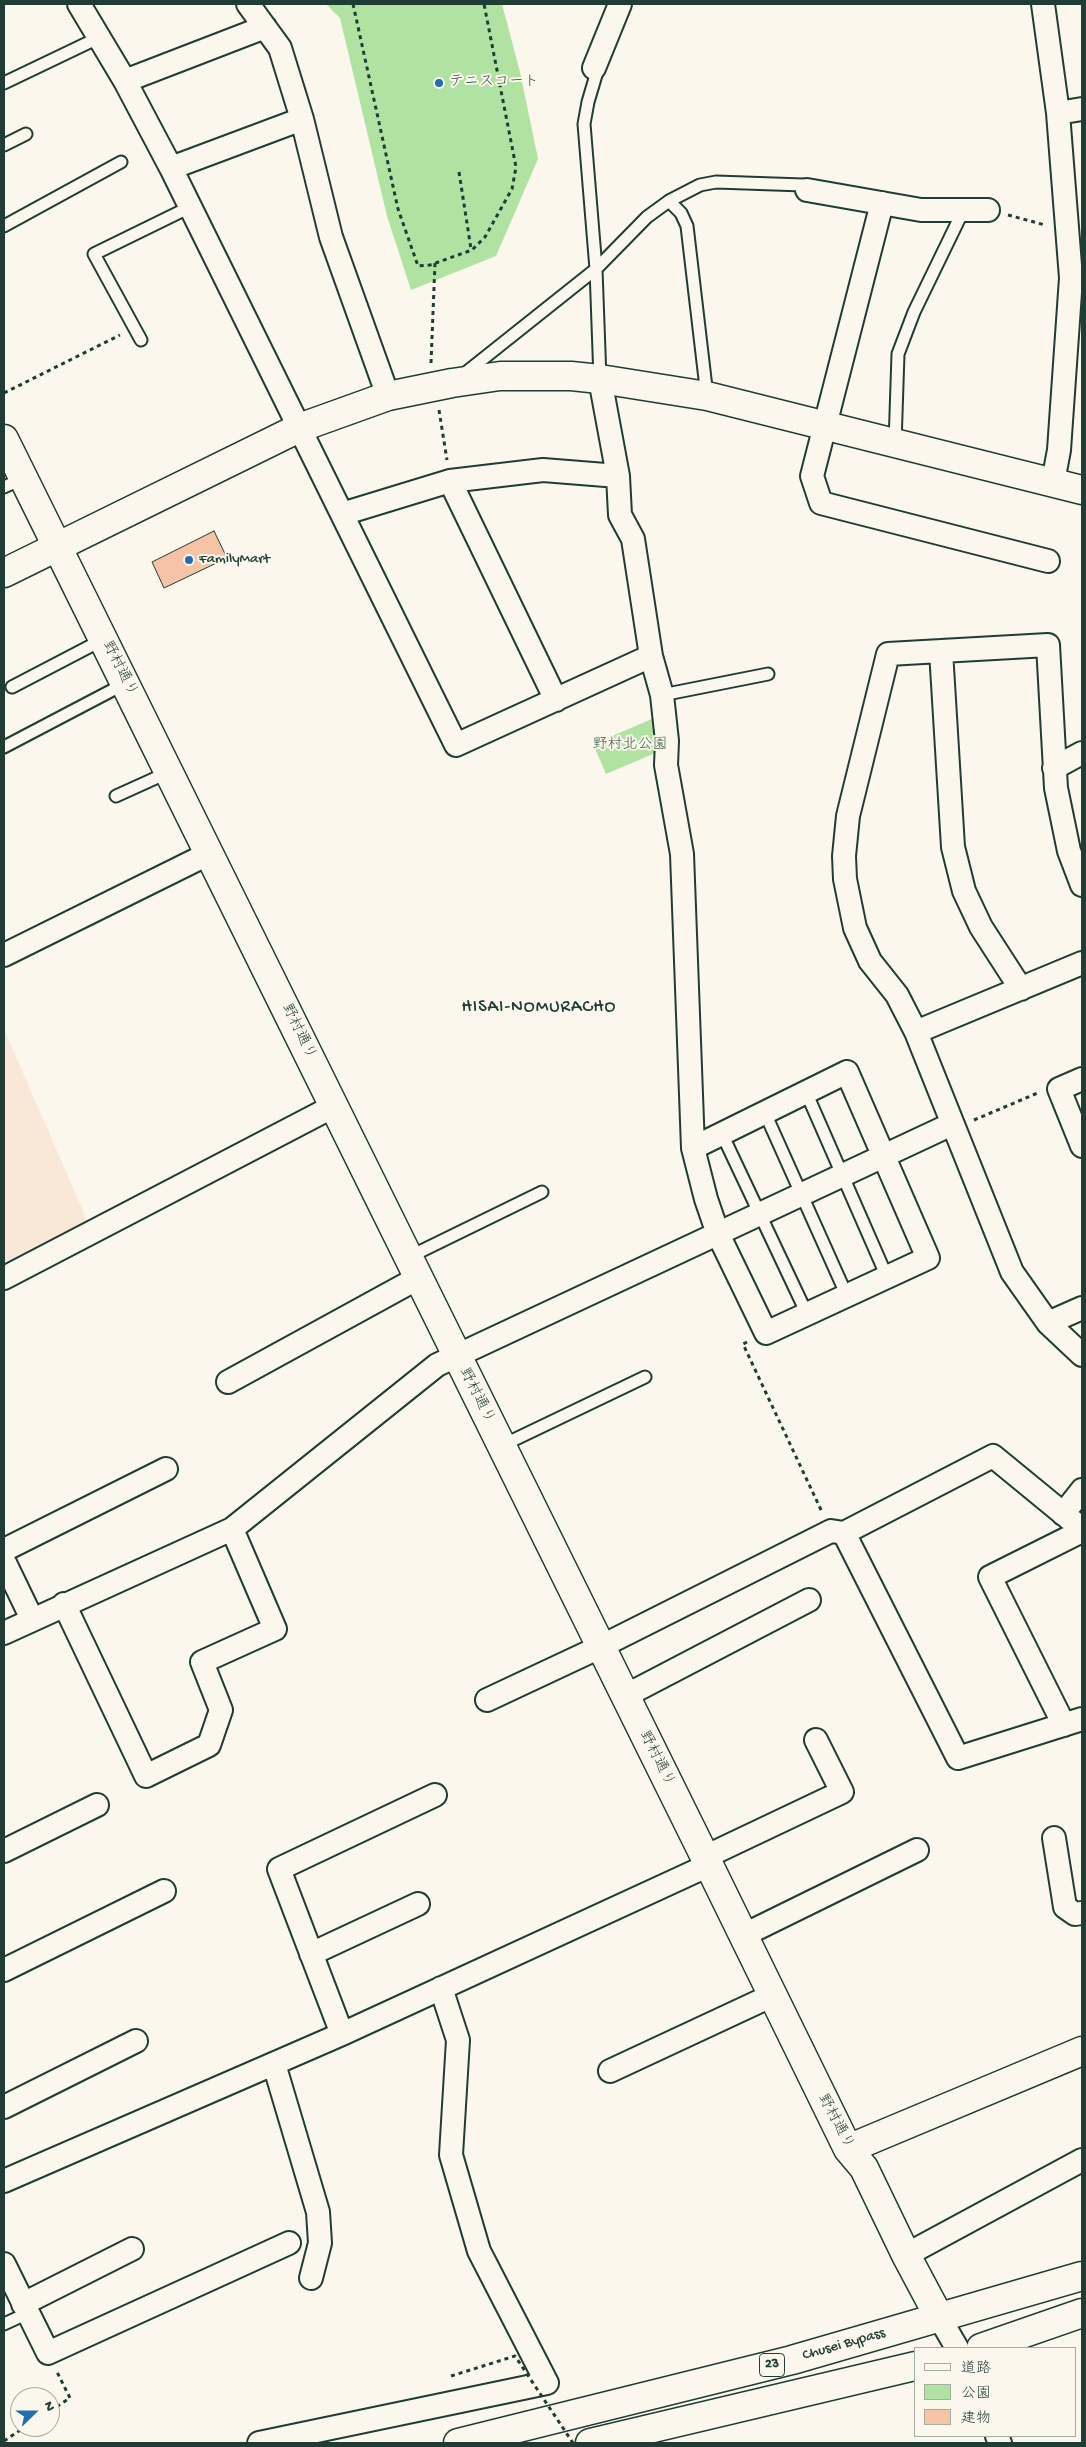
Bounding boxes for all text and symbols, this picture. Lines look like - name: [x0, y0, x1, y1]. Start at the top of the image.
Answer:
- place label: テニスコート: [449, 74, 539, 92]
- marker: テニスコート: [433, 77, 445, 89]
- place label: FamilyMart: [199, 551, 270, 569]
- marker: FamilyMart: [183, 554, 195, 566]
- street label: 野村通り: [97, 638, 141, 700]
- park label: 野村北公園: [593, 737, 667, 755]
- district label: HISAI-NOMURACHO: [460, 997, 618, 1019]
- street label: 野村通り: [277, 1001, 319, 1063]
- street label: 野村通り: [454, 1365, 498, 1427]
- street label: 野村通り: [634, 1728, 678, 1790]
- street label: 野村通り: [813, 2091, 857, 2153]
- street label: Chusei Bypass: [801, 2325, 887, 2365]
- legend: [914, 2347, 1076, 2437]
- road number: 23: [760, 2354, 784, 2376]
- text: 道路: [961, 2360, 991, 2378]
- text: 公園: [961, 2385, 991, 2403]
- north arrow: [10, 2387, 60, 2437]
- text: N: [39, 2399, 58, 2414]
- text: 建物: [961, 2410, 991, 2428]

